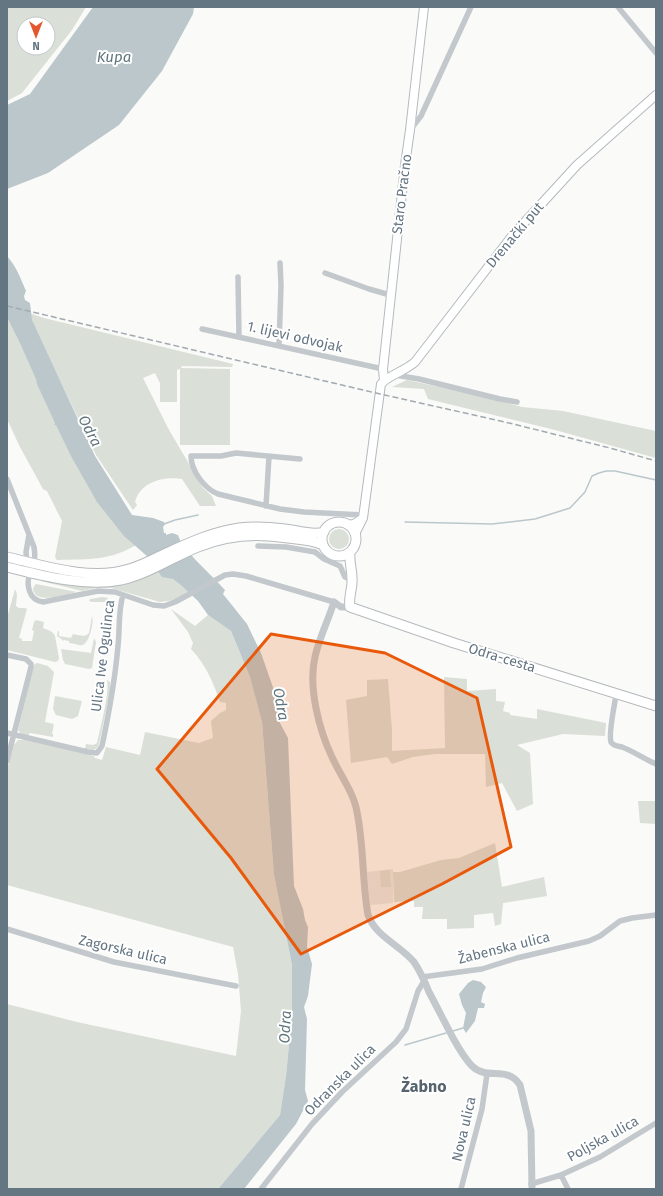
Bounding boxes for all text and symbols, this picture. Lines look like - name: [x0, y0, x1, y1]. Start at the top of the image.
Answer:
- north arrow: [16, 16, 56, 56]
- text: N: [32, 39, 40, 52]
- water label: Kupa: [97, 48, 131, 66]
- street label: Staro Pračno: [389, 153, 415, 235]
- street label: Drenački put: [483, 198, 548, 271]
- street label: 1. lijevi odvojak: [246, 318, 345, 356]
- water label: Odra: [75, 412, 105, 450]
- street label: Ulica Ive Ogulinca: [88, 599, 118, 713]
- street label: Odra-cesta: [466, 640, 538, 676]
- water label: Odra: [269, 686, 293, 722]
- street label: Žabenska ulica: [456, 927, 552, 968]
- street label: Zagorska ulica: [77, 932, 169, 968]
- water label: Odra: [275, 1010, 295, 1044]
- street label: Odranska ulica: [301, 1041, 379, 1119]
- district label: Žabno: [401, 1076, 447, 1096]
- street label: Nova ulica: [448, 1095, 480, 1163]
- street label: Poljska ulica: [564, 1112, 642, 1166]

